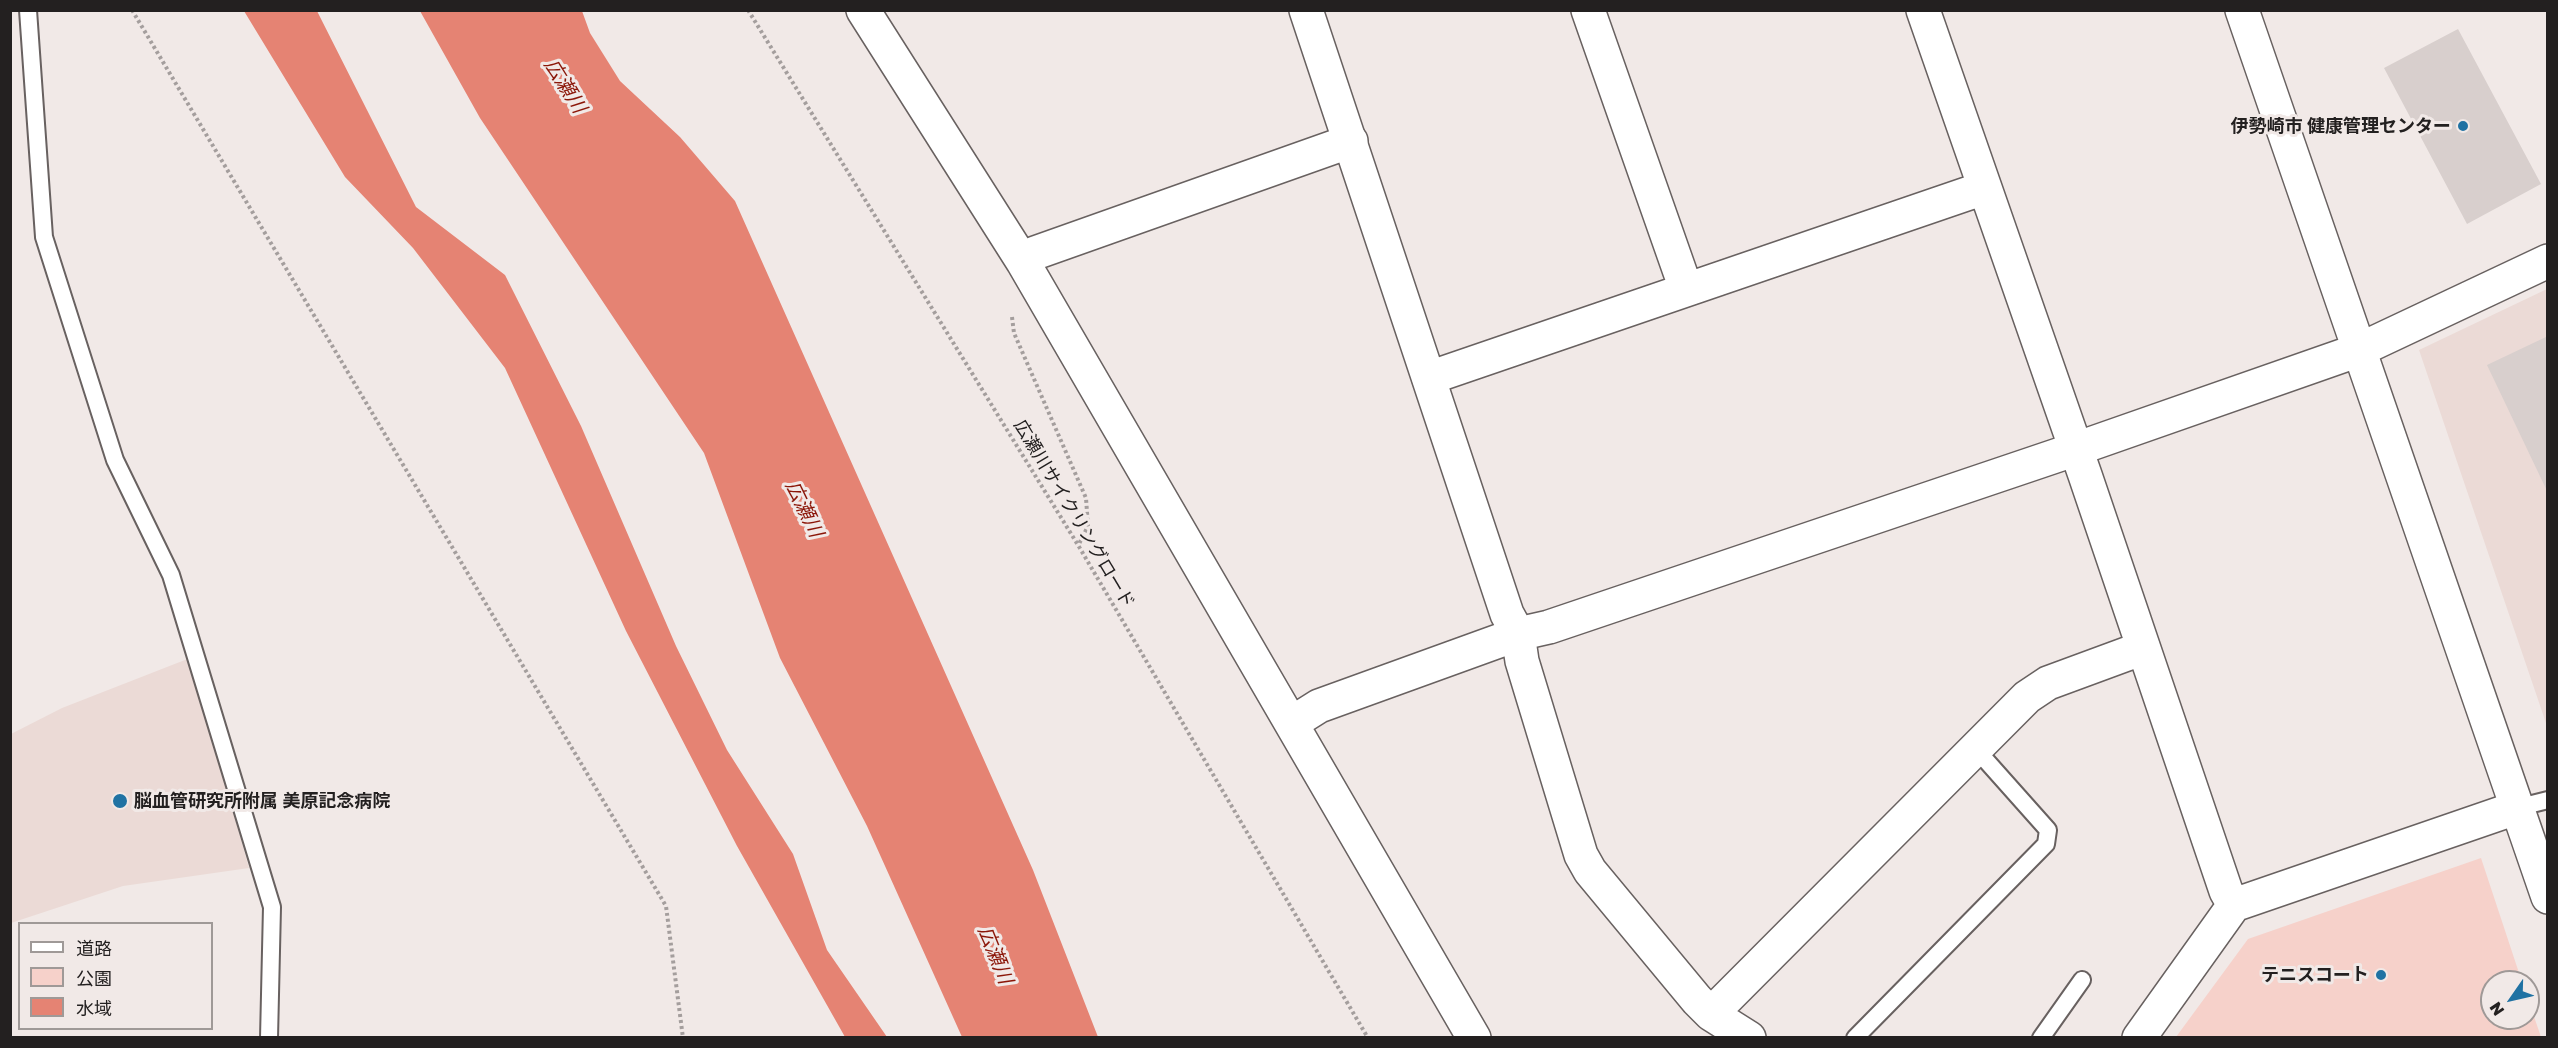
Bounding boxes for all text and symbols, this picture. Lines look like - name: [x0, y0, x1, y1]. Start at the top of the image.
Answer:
- water label: 広瀬川: [539, 54, 591, 118]
- place label: 伊勢崎市 健康管理センター: [2231, 115, 2451, 137]
- marker: 伊勢崎市 健康管理センター: [2456, 119, 2470, 133]
- street label: 広瀬川サイクリングロード: [1009, 416, 1139, 612]
- water label: 広瀬川: [780, 477, 828, 541]
- place label: 脳血管研究所附属 美原記念病院: [134, 790, 390, 812]
- marker: 脳血管研究所附属 美原記念病院: [111, 792, 129, 810]
- legend: [18, 922, 213, 1030]
- water label: 広瀬川: [973, 923, 1017, 987]
- text: 道路: [76, 937, 112, 959]
- place label: テニスコート: [2261, 964, 2369, 986]
- text: 公園: [76, 967, 112, 989]
- marker: テニスコート: [2374, 968, 2388, 982]
- north arrow: [2480, 970, 2540, 1030]
- text: 水域: [76, 997, 112, 1019]
- text: N: [2485, 998, 2508, 1020]

